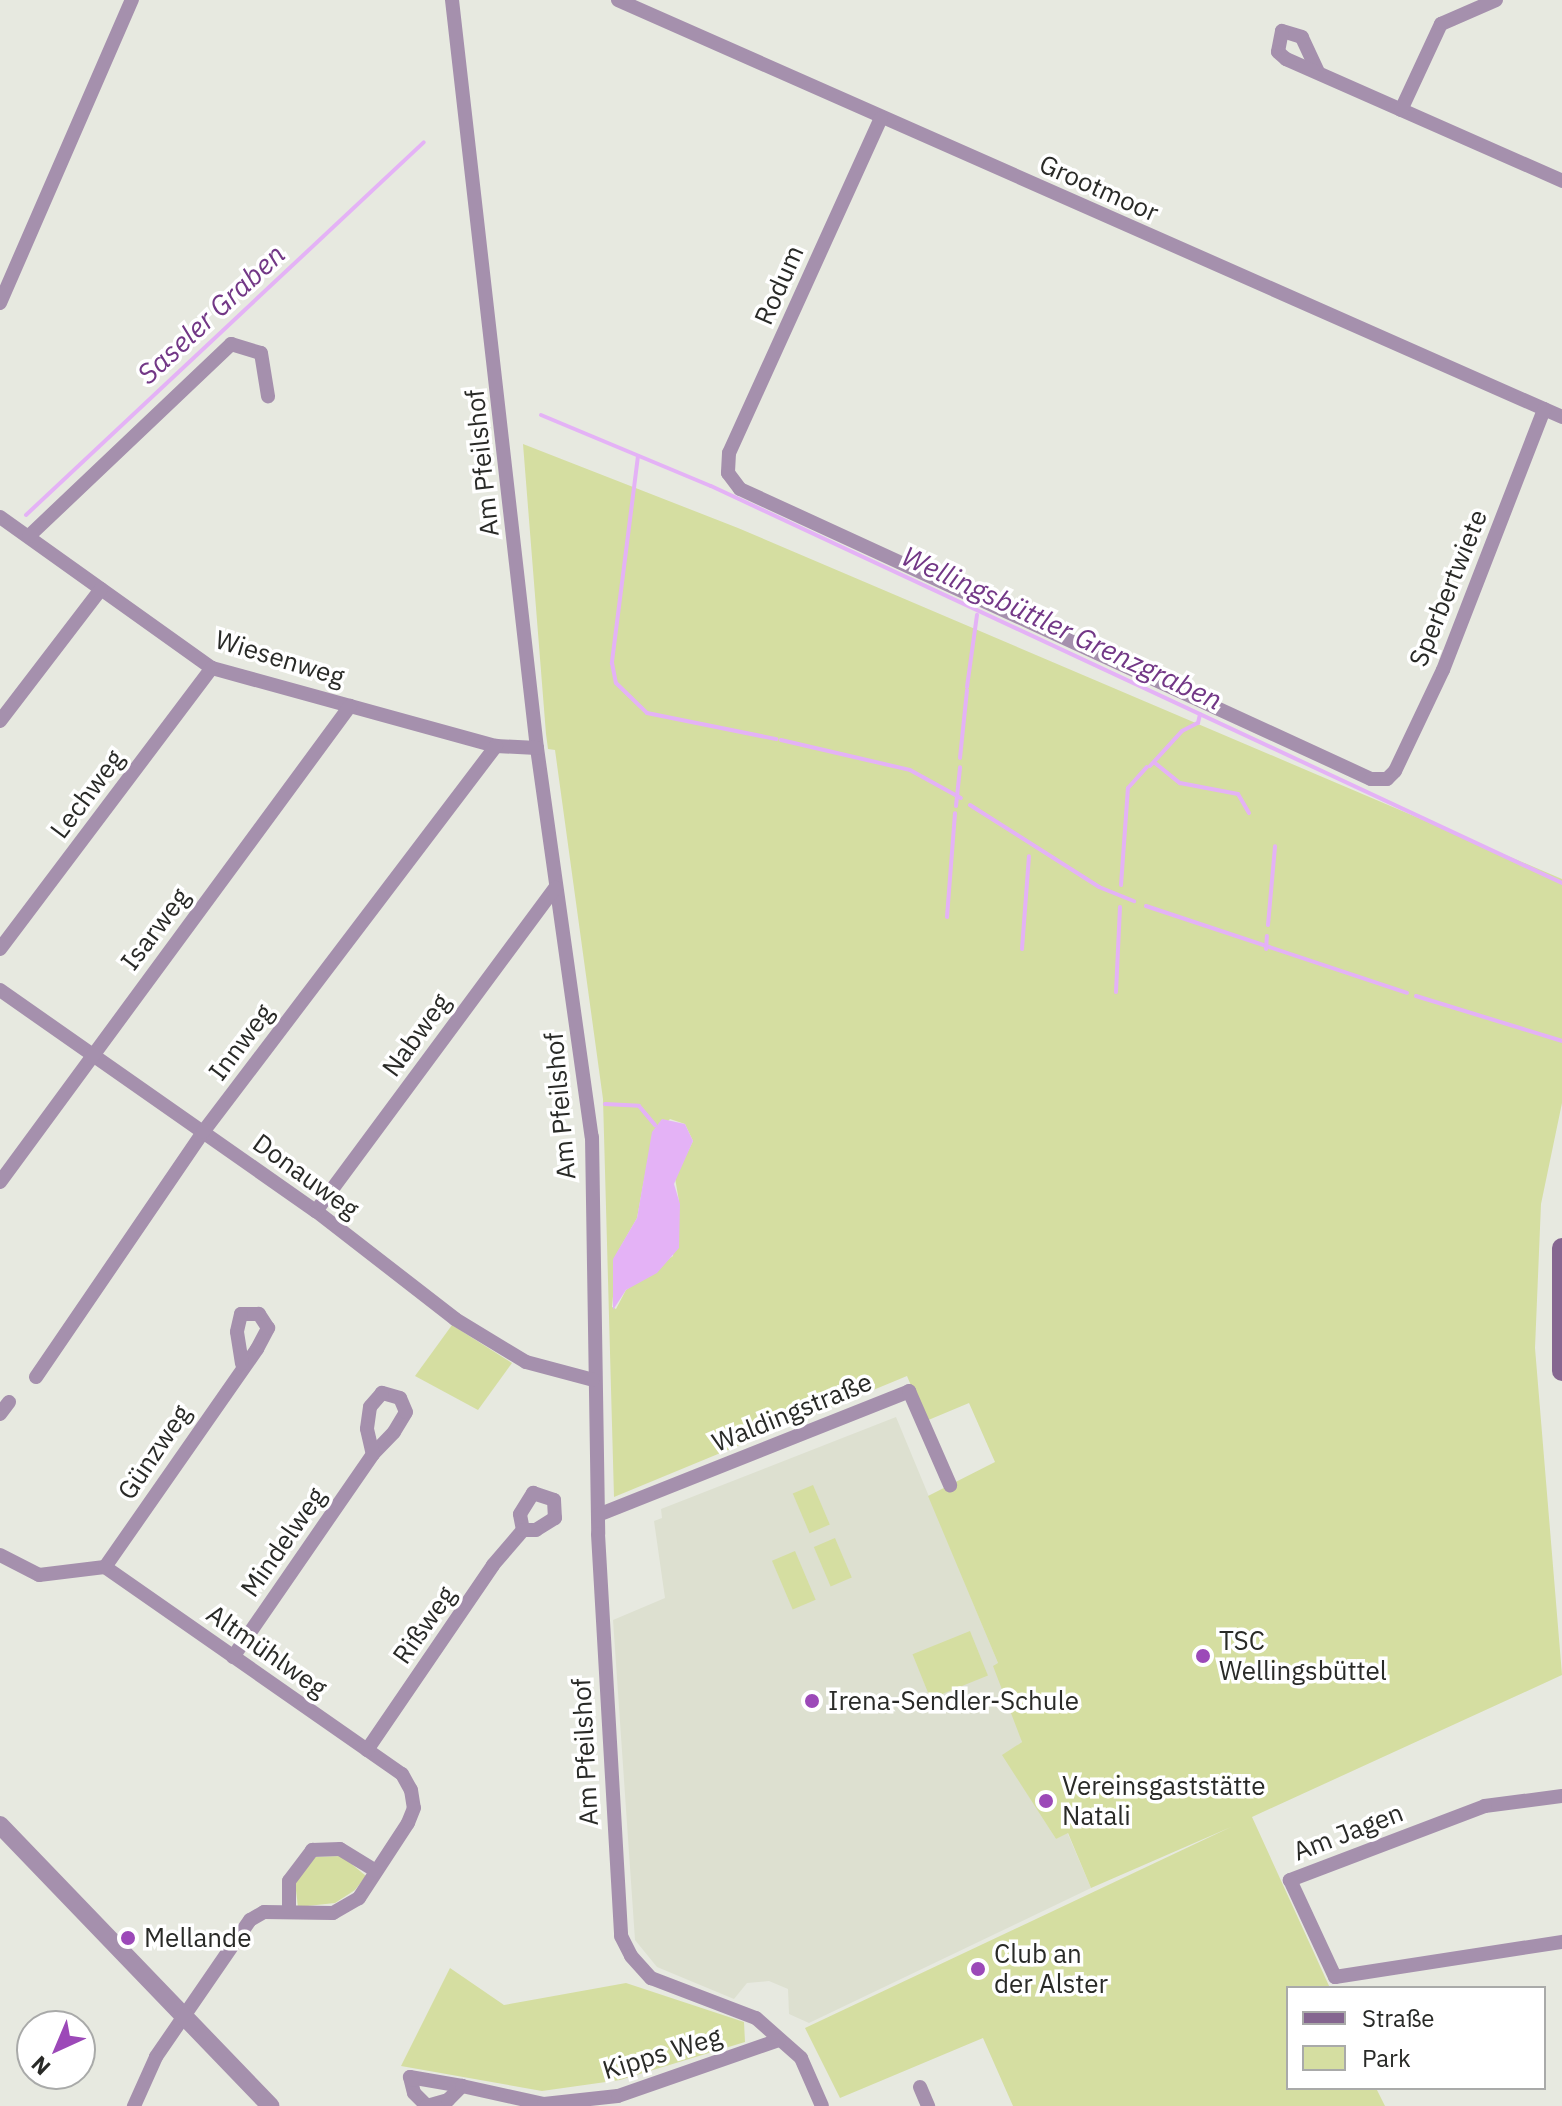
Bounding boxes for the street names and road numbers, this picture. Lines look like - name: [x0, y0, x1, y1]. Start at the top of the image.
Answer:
- street label: Grootmoor: [1035, 148, 1163, 228]
- street label: Rodum: [748, 241, 810, 329]
- street label: Am Pfeilshof: [459, 388, 505, 538]
- street label: Sperbertwiete: [1402, 505, 1494, 671]
- street label: Wiesenweg: [212, 624, 348, 692]
- street label: Lechweg: [44, 744, 130, 844]
- street label: Isarweg: [114, 882, 196, 976]
- street label: Nabweg: [375, 987, 457, 1083]
- street label: Innweg: [202, 998, 280, 1086]
- street label: Am Pfeilshof: [538, 1031, 582, 1181]
- street label: Donauweg: [247, 1127, 365, 1225]
- street label: Waldingstraße: [707, 1366, 877, 1458]
- street label: Günzweg: [111, 1399, 197, 1505]
- street label: Mindelweg: [234, 1481, 332, 1603]
- street label: Rißweg: [386, 1580, 462, 1670]
- street label: Altmühlweg: [201, 1598, 333, 1704]
- street label: Am Pfeilshof: [566, 1677, 604, 1827]
- street label: Am Jagen: [1289, 1797, 1407, 1867]
- street label: Kipps Weg: [599, 2020, 725, 2086]

